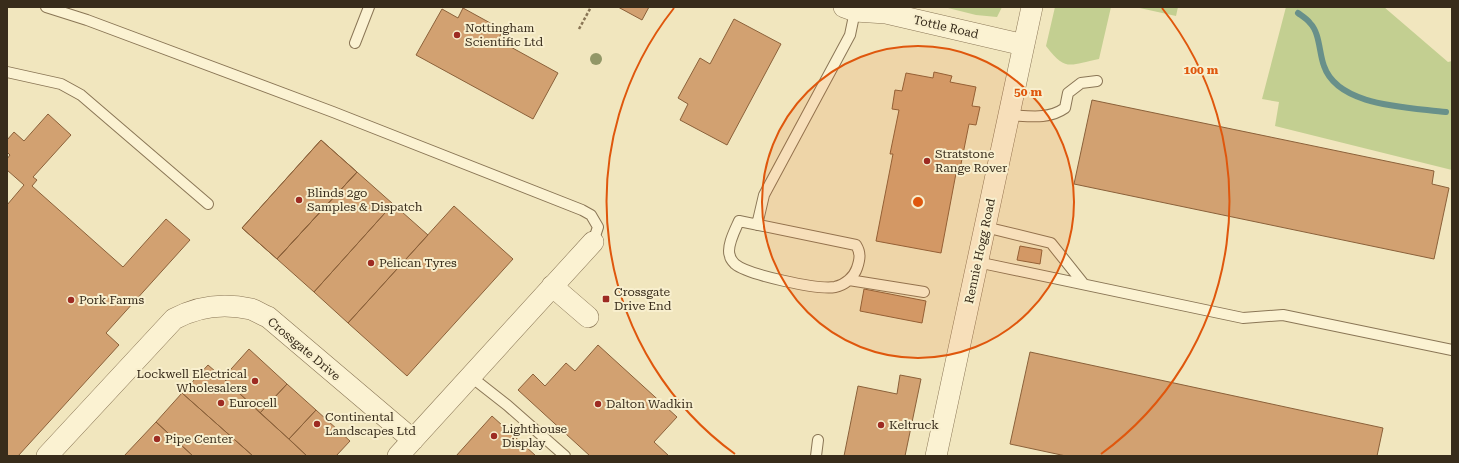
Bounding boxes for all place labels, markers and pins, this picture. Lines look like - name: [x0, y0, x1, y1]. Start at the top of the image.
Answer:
- place label: Nottingham Scientific Ltd: [465, 21, 543, 49]
- marker: Nottingham Scientific Ltd: [452, 30, 462, 40]
- place label: Stratstone Range Rover: [935, 147, 1007, 175]
- marker: Stratstone Range Rover: [922, 156, 932, 166]
- place label: Blinds 2go Samples & Dispatch: [307, 186, 423, 214]
- marker: Blinds 2go Samples & Dispatch: [294, 195, 304, 205]
- centre of rings: [911, 195, 925, 209]
- place label: Pelican Tyres: [379, 256, 457, 270]
- marker: Pelican Tyres: [366, 258, 376, 268]
- place label: Crossgate Drive End: [614, 285, 672, 313]
- place label: Pork Farms: [79, 293, 144, 307]
- marker: Crossgate Drive End: [601, 294, 611, 304]
- marker: Pork Farms: [66, 295, 76, 305]
- place label: Lockwell Electrical Wholesalers: [136, 367, 247, 395]
- marker: Lockwell Electrical Wholesalers: [250, 376, 260, 386]
- place label: Eurocell: [229, 396, 277, 410]
- place label: Dalton Wadkin: [606, 397, 693, 411]
- marker: Eurocell: [216, 398, 226, 408]
- marker: Dalton Wadkin: [593, 399, 603, 409]
- place label: Continental Landscapes Ltd: [325, 410, 416, 438]
- place label: Keltruck: [889, 418, 939, 432]
- marker: Continental Landscapes Ltd: [312, 419, 322, 429]
- marker: Keltruck: [876, 420, 886, 430]
- place label: Lighthouse Display: [502, 422, 568, 450]
- marker: Lighthouse Display: [489, 431, 499, 441]
- place label: Pipe Center: [165, 432, 233, 446]
- marker: Pipe Center: [152, 434, 162, 444]

